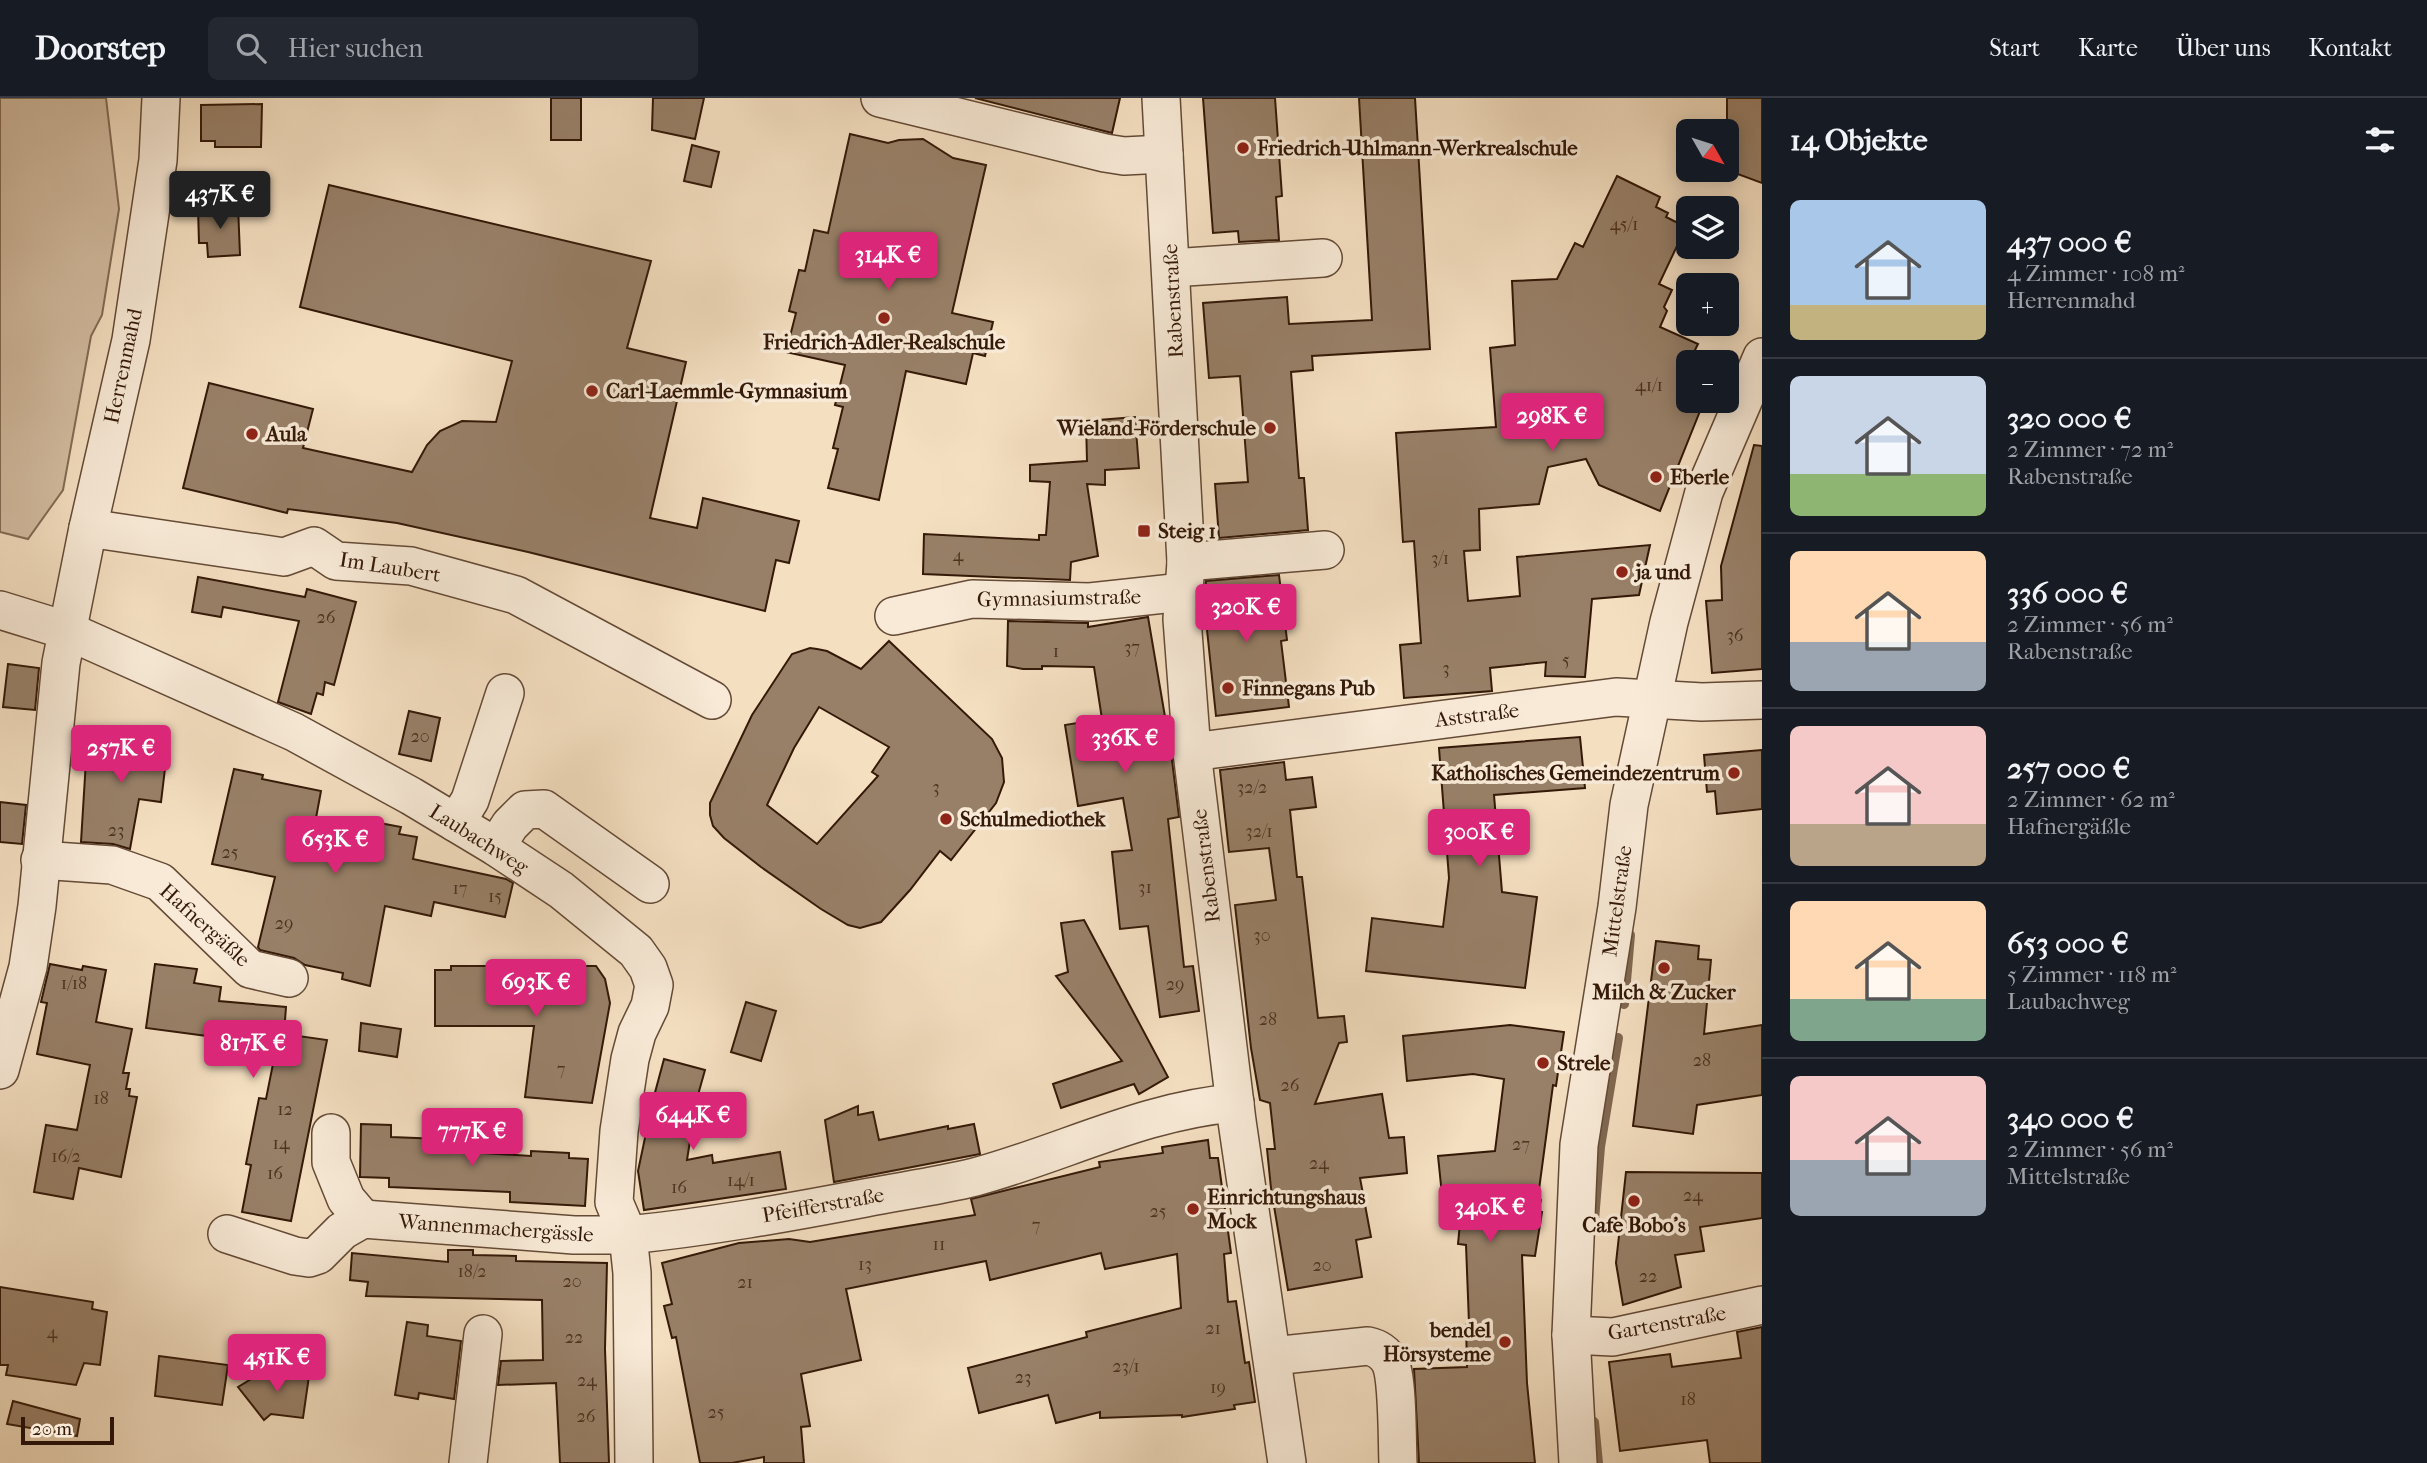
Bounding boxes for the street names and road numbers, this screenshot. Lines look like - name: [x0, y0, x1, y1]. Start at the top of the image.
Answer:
- street label: Rabenstraße: [1158, 243, 1188, 359]
- street label: Herrenmahd: [99, 306, 147, 426]
- street label: Im Laubert: [338, 547, 443, 587]
- street label: Gymnasiumstraße: [977, 585, 1141, 611]
- street label: Aststraße: [1433, 698, 1520, 732]
- street label: Laubachweg: [425, 799, 534, 879]
- street label: Rabenstraße: [1187, 808, 1225, 924]
- street label: Mittelstraße: [1597, 844, 1637, 958]
- street label: Hafnergäßle: [155, 878, 255, 972]
- street label: Pfeifferstraße: [760, 1182, 886, 1228]
- street label: Wannenmachergässle: [397, 1209, 594, 1247]
- street label: Gartenstraße: [1606, 1301, 1728, 1345]

